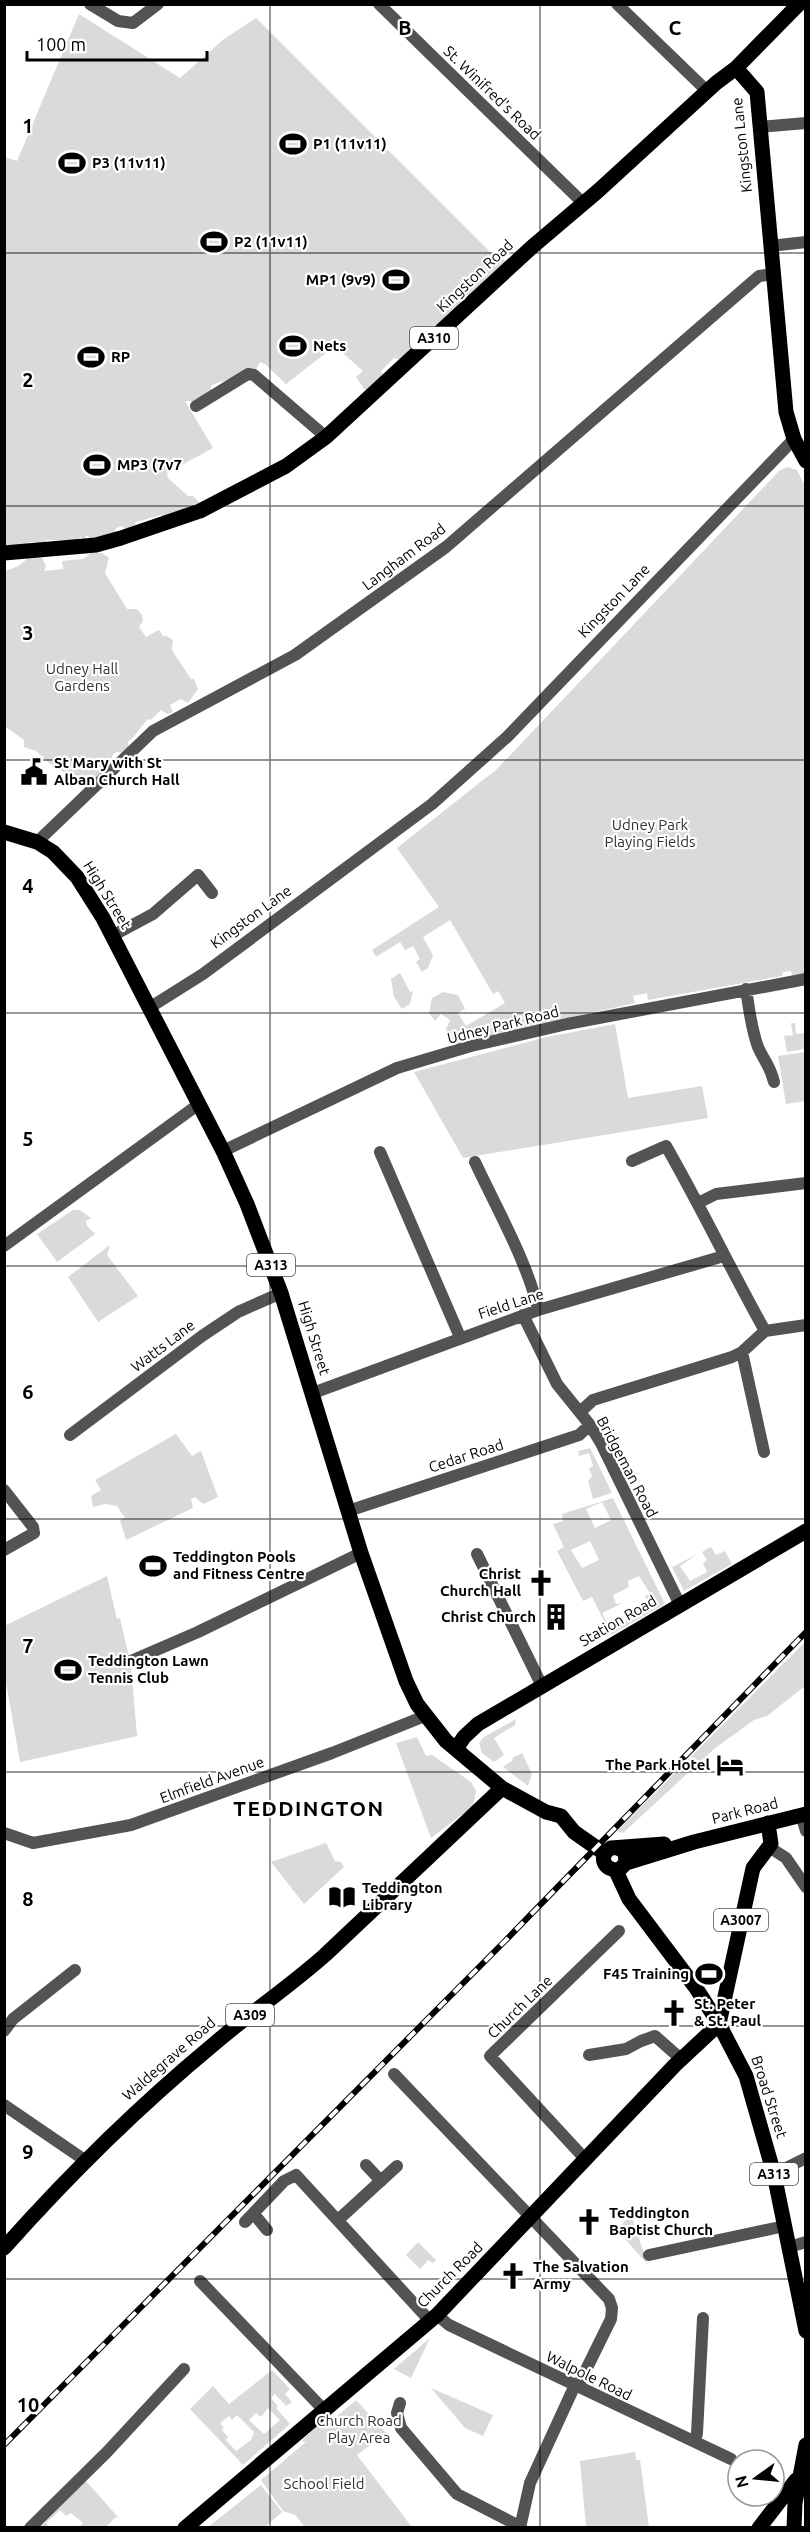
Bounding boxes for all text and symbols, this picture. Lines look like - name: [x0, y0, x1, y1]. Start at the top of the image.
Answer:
- text: B: [398, 16, 412, 39]
- text: C: [669, 16, 682, 39]
- scale bar: [27, 24, 207, 62]
- text: 100 m: [36, 34, 86, 54]
- street label: St. Winifred's Road: [441, 42, 544, 143]
- street label: Kingston Lane: [728, 97, 755, 193]
- text: 1: [22, 114, 34, 137]
- sports icon: P1 (11v11): [278, 129, 308, 159]
- place label: P1 (11v11): [313, 135, 387, 152]
- sports icon: P3 (11v11): [57, 148, 87, 178]
- place label: P3 (11v11): [92, 154, 166, 171]
- sports icon: P2 (11v11): [199, 227, 229, 257]
- place label: P2 (11v11): [234, 233, 308, 250]
- street label: Kingston Road: [433, 236, 516, 315]
- sports icon: MP1 (9v9): [381, 265, 411, 295]
- place label: MP1 (9v9): [306, 271, 376, 288]
- road number: A310: [410, 327, 458, 349]
- sports icon: Nets: [278, 331, 308, 361]
- place label: Nets: [313, 337, 346, 354]
- sports icon: RP: [76, 342, 106, 372]
- place label: RP: [111, 348, 130, 365]
- text: 2: [22, 368, 34, 391]
- sports icon: MP3 (7v7: [82, 450, 112, 480]
- place label: MP3 (7v7: [117, 456, 182, 473]
- street label: Langham Road: [359, 520, 449, 593]
- street label: Kingston Lane: [574, 560, 653, 641]
- text: 3: [22, 621, 34, 644]
- park label: Udney Hall Gardens: [46, 660, 118, 694]
- place label: St Mary with St Alban Church Hall: [54, 754, 180, 788]
- public building icon: St Mary with St Alban Church Hall: [19, 757, 49, 787]
- park label: Udney Park Playing Fields: [604, 816, 696, 850]
- street label: High Street: [80, 858, 135, 932]
- text: 4: [22, 874, 34, 897]
- street label: Kingston Lane: [207, 882, 294, 952]
- street label: Udney Park Road: [445, 1002, 560, 1047]
- text: 5: [22, 1127, 34, 1150]
- road number: A313: [247, 1254, 295, 1276]
- street label: Field Lane: [476, 1285, 546, 1322]
- street label: High Street: [295, 1299, 334, 1377]
- street label: Watts Lane: [128, 1316, 198, 1375]
- text: 6: [22, 1380, 34, 1403]
- street label: Bridgeman Road: [594, 1413, 661, 1520]
- street label: Cedar Road: [426, 1435, 505, 1476]
- place label: Teddington Pools and Fitness Centre: [173, 1548, 305, 1582]
- sports icon: Teddington Pools and Fitness Centre: [138, 1551, 168, 1581]
- place label: Christ Church Hall: [440, 1565, 522, 1599]
- church icon: Christ Church Hall: [526, 1568, 556, 1598]
- street label: Station Road: [576, 1592, 659, 1650]
- building icon: Christ Church: [541, 1602, 571, 1632]
- place label: Christ Church: [441, 1608, 536, 1625]
- text: 7: [22, 1634, 34, 1657]
- place label: Teddington Lawn Tennis Club: [88, 1652, 209, 1686]
- sports icon: Teddington Lawn Tennis Club: [53, 1655, 83, 1685]
- hotel icon: The Park Hotel: [715, 1750, 745, 1780]
- street label: Elmfield Avenue: [157, 1753, 266, 1806]
- place label: The Park Hotel: [605, 1756, 710, 1773]
- street label: Park Road: [710, 1794, 780, 1827]
- district label: TEDDINGTON: [233, 1796, 385, 1820]
- place label: Teddington Library: [362, 1879, 442, 1913]
- library icon: Teddington Library: [327, 1882, 357, 1912]
- text: 8: [22, 1887, 34, 1910]
- road number: A3007: [714, 1909, 768, 1931]
- sports icon: F45 Training: [694, 1959, 724, 1989]
- place label: F45 Training: [603, 1965, 689, 1982]
- street label: Church Lane: [484, 1972, 555, 2042]
- place label: St. Peter & St. Paul: [694, 1995, 762, 2029]
- church icon: St. Peter & St. Paul: [659, 1998, 689, 2028]
- road number: A309: [226, 2004, 274, 2026]
- street label: Waldegrave Road: [119, 2014, 219, 2104]
- street label: Broad Street: [748, 2053, 791, 2140]
- text: 9: [22, 2140, 34, 2163]
- road number: A313: [750, 2163, 798, 2185]
- place label: Teddington Baptist Church: [609, 2204, 713, 2238]
- church icon: Teddington Baptist Church: [574, 2207, 604, 2237]
- street label: Church Road: [413, 2238, 486, 2311]
- place label: The Salvation Army: [533, 2258, 629, 2292]
- church icon: The Salvation Army: [498, 2261, 528, 2291]
- street label: Walpole Road: [544, 2348, 635, 2404]
- text: 10: [17, 2393, 39, 2416]
- park label: Church Road Play Area: [316, 2412, 402, 2446]
- north arrow: [726, 2448, 786, 2508]
- text: N: [731, 2474, 752, 2490]
- park label: School Field: [284, 2475, 364, 2492]

